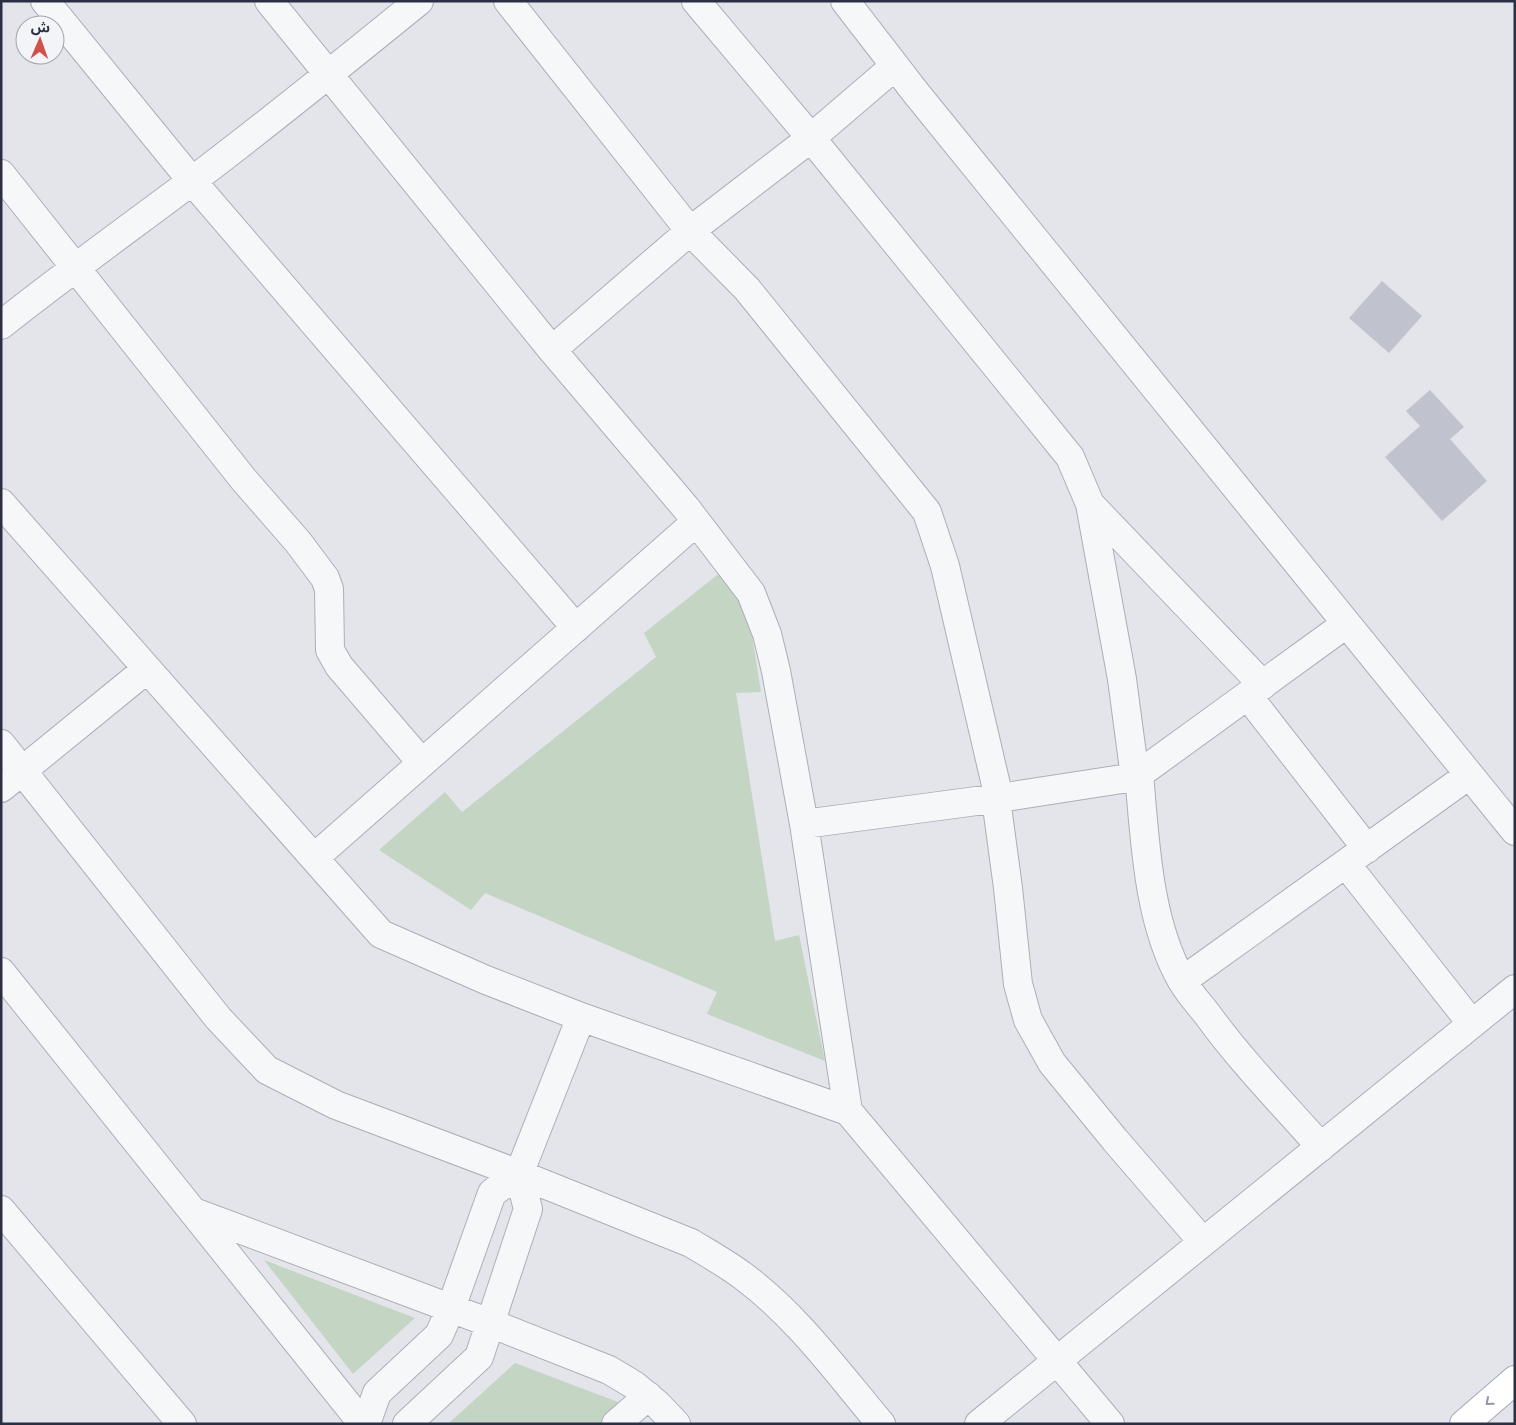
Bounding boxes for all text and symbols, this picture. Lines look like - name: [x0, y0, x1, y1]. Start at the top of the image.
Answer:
- north arrow: [15, 15, 65, 65]
- text: ش: [31, 19, 50, 35]
- one-way arrow: [1486, 1396, 1495, 1405]

